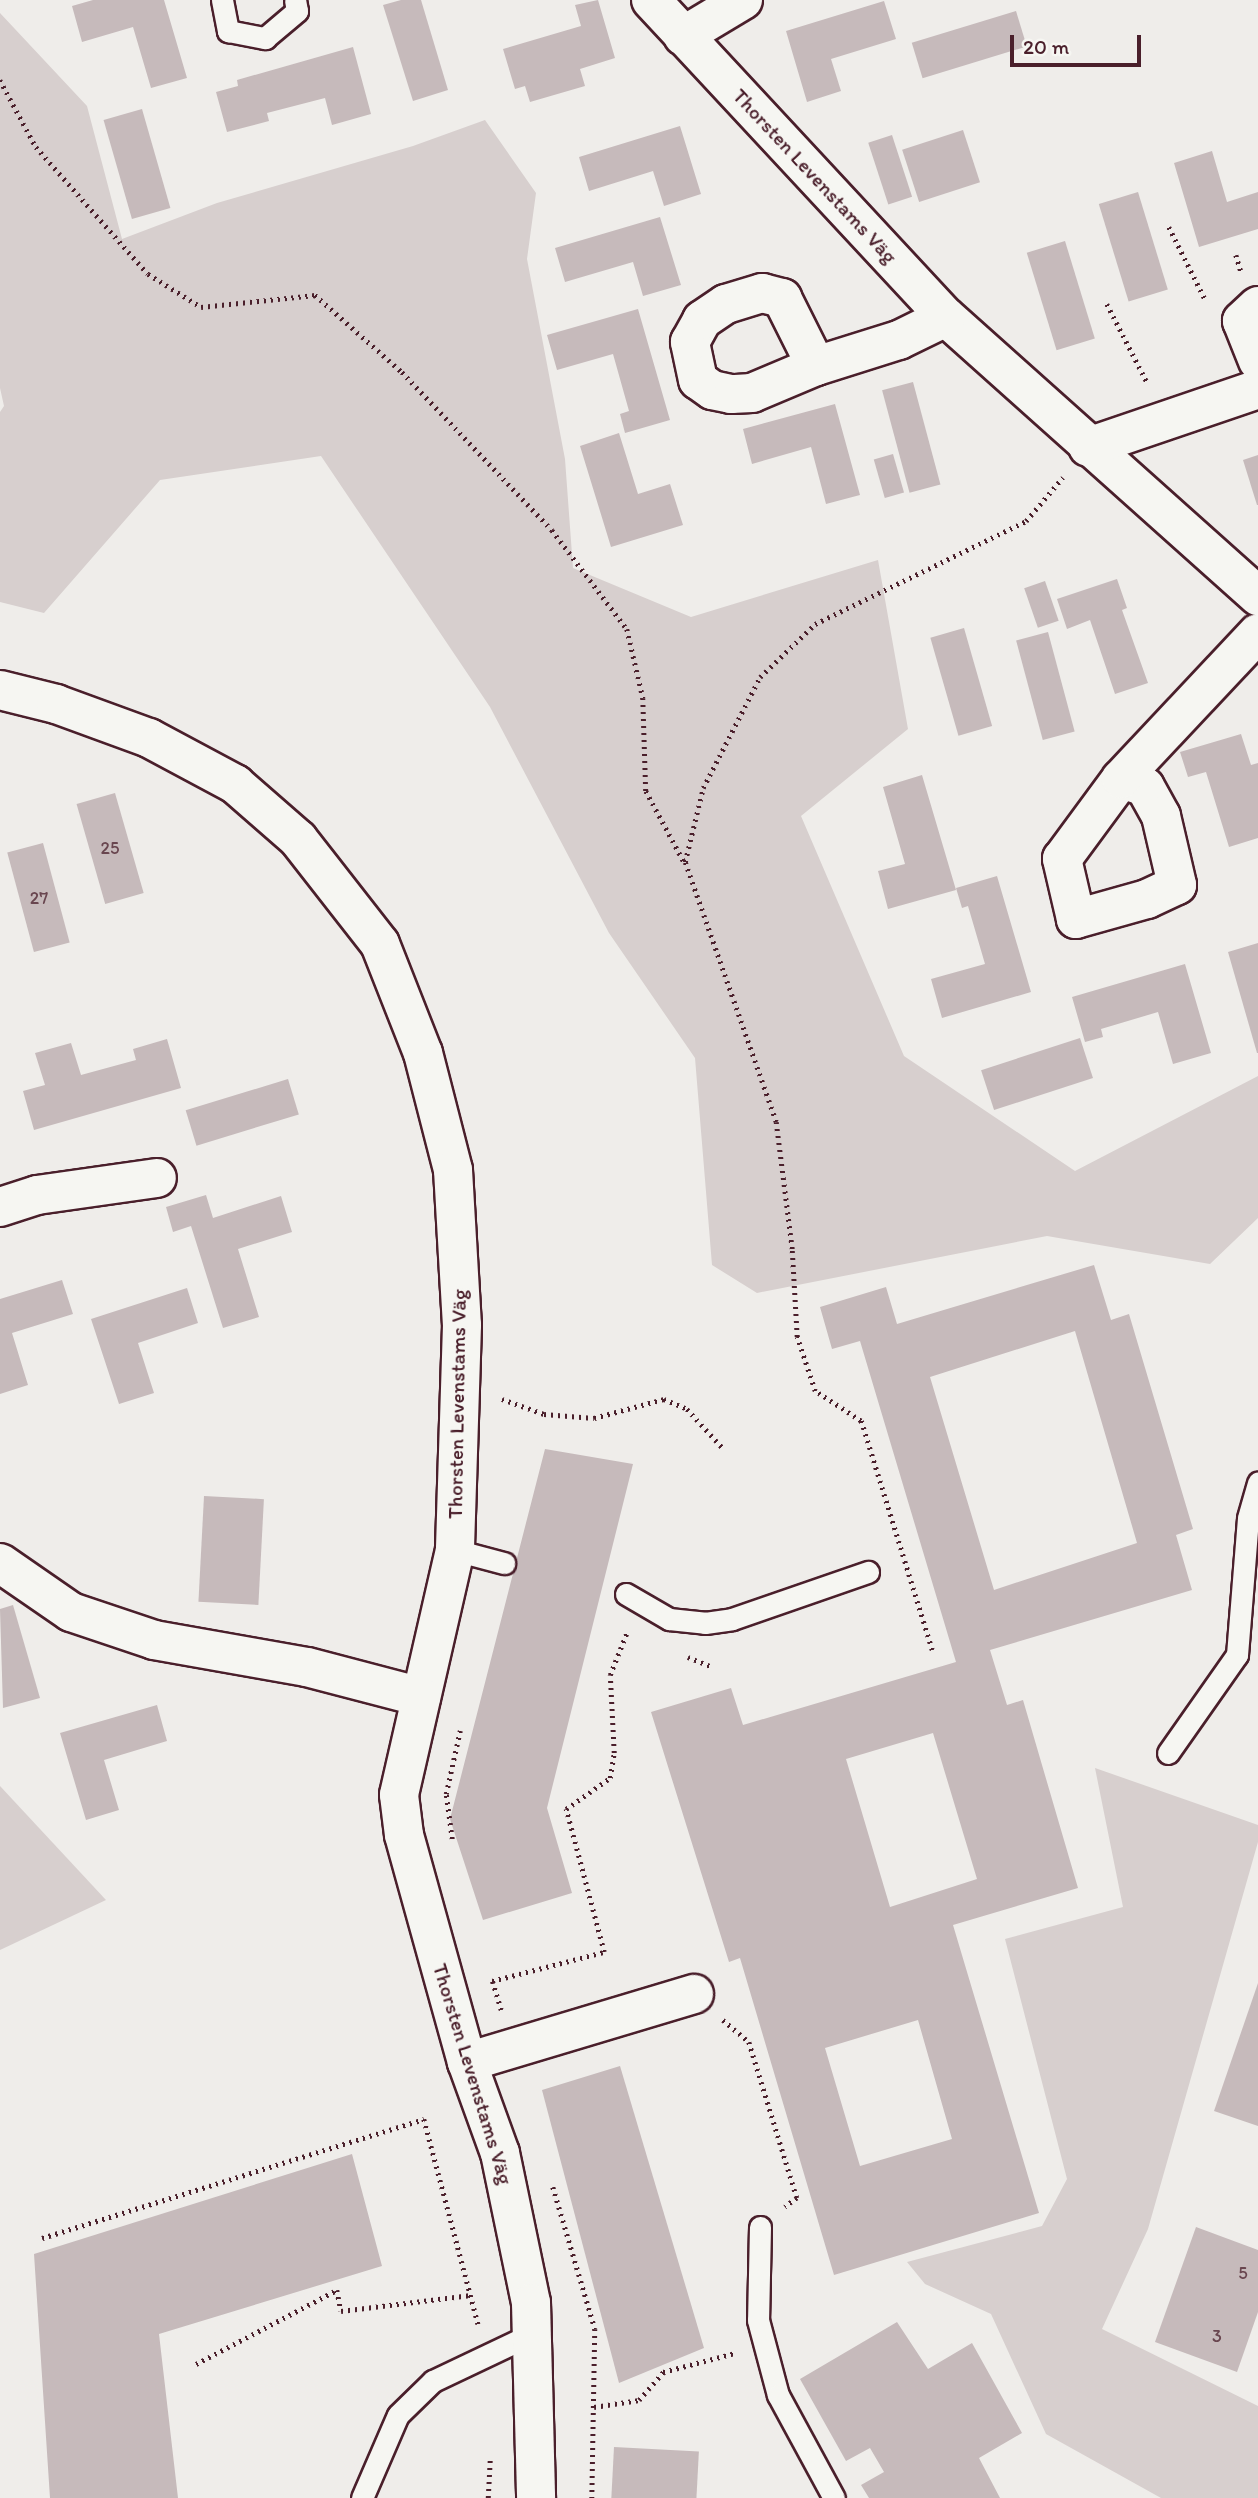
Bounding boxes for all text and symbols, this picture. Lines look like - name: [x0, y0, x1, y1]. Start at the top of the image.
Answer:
- scale bar: [1013, 21, 1144, 65]
- text: 20 m: [1023, 34, 1069, 59]
- street label: Thorsten Levenstams Väg: [728, 84, 902, 268]
- house number: 25: [101, 837, 119, 859]
- house number: 27: [30, 887, 48, 909]
- street label: Thorsten Levenstams Väg: [442, 1289, 472, 1519]
- street label: Thorsten Levenstams Väg: [427, 1961, 519, 2187]
- house number: 5: [1238, 2262, 1248, 2284]
- house number: 3: [1212, 2325, 1222, 2347]

